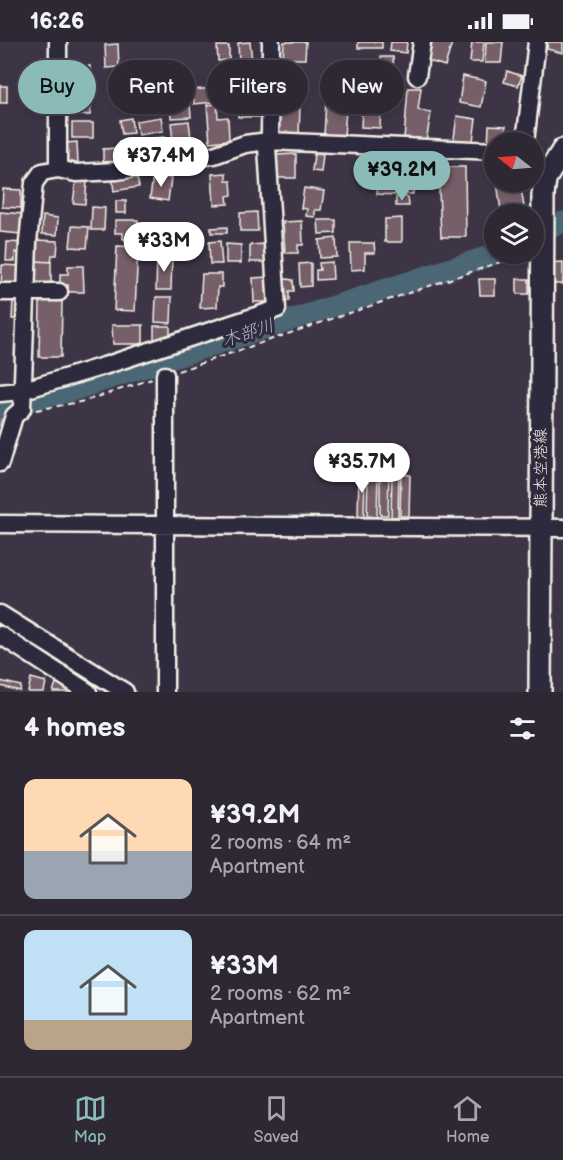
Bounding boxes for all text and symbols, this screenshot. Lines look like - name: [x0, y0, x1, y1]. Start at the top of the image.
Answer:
- text: 16:26: [30, 8, 84, 35]
- chip: Buy: [18, 60, 96, 114]
- chip: Rent: [108, 60, 195, 114]
- chip: Filters: [207, 60, 308, 114]
- chip: New: [320, 60, 404, 114]
- north arrow: [484, 132, 544, 192]
- map controls: [484, 132, 544, 264]
- pin: ¥37.4M: [112, 137, 210, 188]
- text: ¥37.4M: [127, 144, 195, 168]
- pin: ¥39.2M: [353, 151, 451, 202]
- text: ¥39.2M: [367, 158, 437, 182]
- button: layers: [484, 204, 544, 264]
- pin: ¥33M: [128, 222, 200, 273]
- text: ¥33M: [138, 229, 190, 253]
- water label: 木部川: [219, 315, 277, 351]
- street label: 熊本空港線: [532, 428, 551, 508]
- pin: ¥35.7M: [313, 443, 411, 494]
- text: ¥35.7M: [328, 450, 396, 474]
- icon: filters: [506, 712, 539, 745]
- text: 4 homes: [24, 713, 125, 744]
- text: ¥39.2M: [210, 800, 300, 831]
- icon: home: [72, 803, 144, 875]
- text: 2 rooms · 64 m²: [210, 831, 351, 855]
- text: Apartment: [210, 855, 305, 879]
- text: ¥33M: [210, 951, 279, 982]
- icon: home: [72, 954, 144, 1026]
- text: 2 rooms · 62 m²: [210, 982, 351, 1006]
- text: Apartment: [210, 1006, 305, 1030]
- tab: Map: [74, 1092, 107, 1147]
- tab: Saved: [254, 1092, 299, 1147]
- tab: Home: [446, 1092, 489, 1147]

